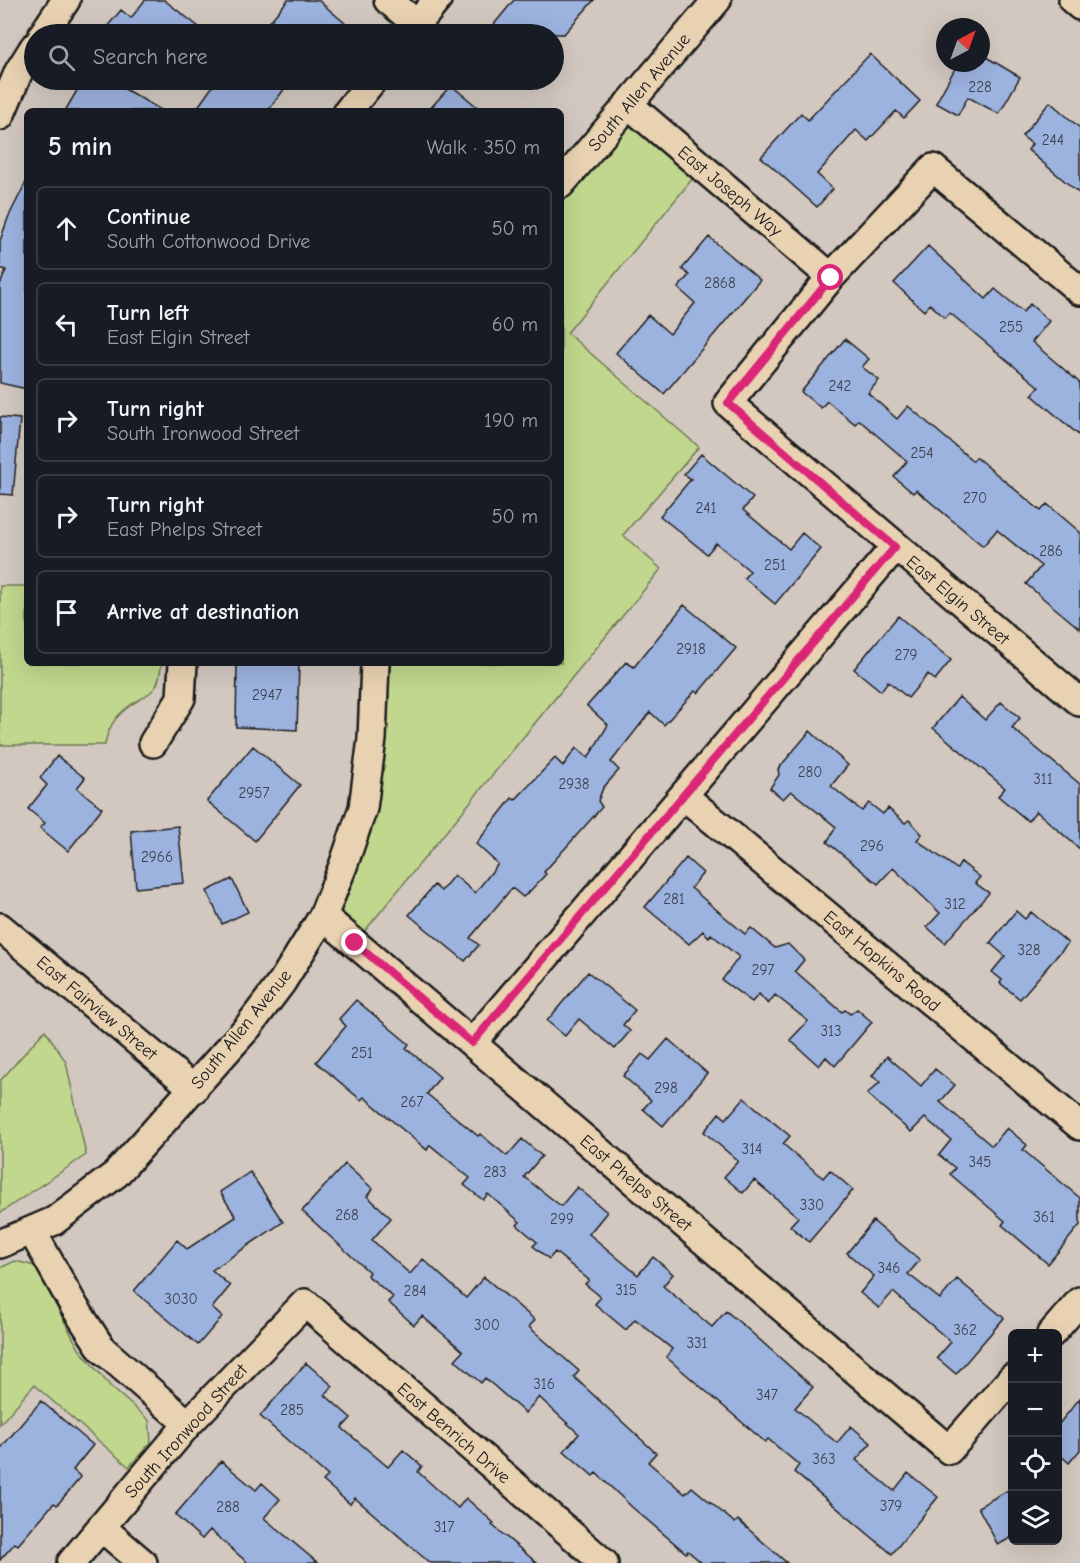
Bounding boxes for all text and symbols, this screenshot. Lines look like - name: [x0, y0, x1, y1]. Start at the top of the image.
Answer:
- north arrow: [936, 18, 990, 72]
- search box: [24, 24, 564, 90]
- street label: South Allen Avenue: [584, 29, 695, 156]
- icon: search: [45, 41, 78, 74]
- text: Search here: [93, 44, 208, 70]
- house number: 228: [968, 78, 992, 96]
- house number: 244: [1042, 131, 1064, 149]
- text: 5 min: [48, 132, 112, 162]
- text: Walk · 350 m: [426, 136, 540, 159]
- street label: East Joseph Way: [673, 142, 787, 242]
- text: Continue: [107, 204, 190, 230]
- icon: ahead: [50, 212, 83, 245]
- text: 50 m: [492, 217, 538, 240]
- text: South Cottonwood Drive: [107, 230, 310, 253]
- route start: [817, 264, 843, 290]
- house number: 2868: [704, 274, 736, 292]
- text: Turn left: [107, 300, 189, 326]
- icon: left: [50, 308, 83, 341]
- text: 60 m: [492, 313, 538, 336]
- house number: 255: [999, 318, 1023, 336]
- text: East Elgin Street: [107, 326, 250, 349]
- house number: 242: [829, 377, 851, 395]
- text: Turn right: [107, 396, 204, 422]
- icon: right: [50, 404, 83, 437]
- text: 190 m: [484, 409, 538, 432]
- text: South Ironwood Street: [107, 422, 299, 445]
- house number: 254: [910, 444, 934, 462]
- house number: 270: [963, 489, 987, 507]
- text: Turn right: [107, 492, 204, 518]
- house number: 241: [696, 499, 717, 517]
- icon: right: [50, 500, 83, 533]
- text: 50 m: [492, 505, 538, 528]
- text: East Phelps Street: [107, 518, 262, 541]
- house number: 286: [1039, 542, 1063, 560]
- street label: East Elgin Street: [902, 551, 1014, 650]
- house number: 251: [764, 556, 786, 574]
- icon: arrive: [50, 596, 83, 629]
- text: Arrive at destination: [107, 599, 299, 625]
- house number: 2918: [676, 640, 706, 658]
- house number: 279: [895, 646, 917, 664]
- house number: 2947: [252, 686, 282, 704]
- house number: 280: [798, 763, 822, 781]
- house number: 311: [1033, 770, 1053, 788]
- house number: 2938: [558, 775, 590, 793]
- house number: 2957: [238, 784, 270, 802]
- house number: 296: [860, 837, 884, 855]
- house number: 2966: [141, 848, 173, 866]
- house number: 281: [663, 890, 685, 908]
- house number: 312: [944, 895, 966, 913]
- street label: East Hopkins Road: [819, 906, 944, 1016]
- route end: [341, 929, 367, 955]
- house number: 328: [1017, 941, 1041, 959]
- street label: East Fairview Street: [32, 952, 162, 1066]
- house number: 297: [752, 961, 774, 979]
- street label: South Allen Avenue: [187, 965, 296, 1093]
- house number: 313: [820, 1022, 842, 1040]
- house number: 251: [351, 1044, 373, 1062]
- house number: 298: [654, 1079, 678, 1097]
- house number: 267: [400, 1093, 424, 1111]
- street label: East Phelps Street: [576, 1131, 697, 1237]
- house number: 314: [742, 1140, 762, 1158]
- house number: 345: [969, 1153, 991, 1171]
- house number: 283: [483, 1163, 507, 1181]
- house number: 330: [800, 1196, 824, 1214]
- house number: 268: [335, 1206, 359, 1224]
- house number: 361: [1033, 1208, 1055, 1226]
- house number: 299: [550, 1210, 574, 1228]
- house number: 346: [878, 1259, 900, 1277]
- house number: 315: [615, 1281, 637, 1299]
- house number: 284: [404, 1282, 426, 1300]
- house number: 3030: [164, 1290, 198, 1308]
- house number: 300: [474, 1316, 500, 1334]
- house number: 362: [953, 1321, 977, 1339]
- map controls: [1008, 1329, 1062, 1545]
- button: +: [1008, 1329, 1062, 1383]
- house number: 331: [686, 1334, 708, 1352]
- street label: South Ironwood Street: [121, 1359, 253, 1503]
- house number: 316: [533, 1375, 555, 1393]
- street label: East Benrich Drive: [393, 1378, 515, 1488]
- button: −: [1008, 1383, 1062, 1437]
- house number: 347: [756, 1386, 778, 1404]
- house number: 285: [280, 1401, 304, 1419]
- button: locate: [1008, 1437, 1062, 1491]
- house number: 363: [812, 1450, 836, 1468]
- button: layers: [1008, 1491, 1062, 1545]
- house number: 379: [880, 1497, 902, 1515]
- house number: 288: [216, 1498, 240, 1516]
- house number: 317: [434, 1518, 454, 1536]

